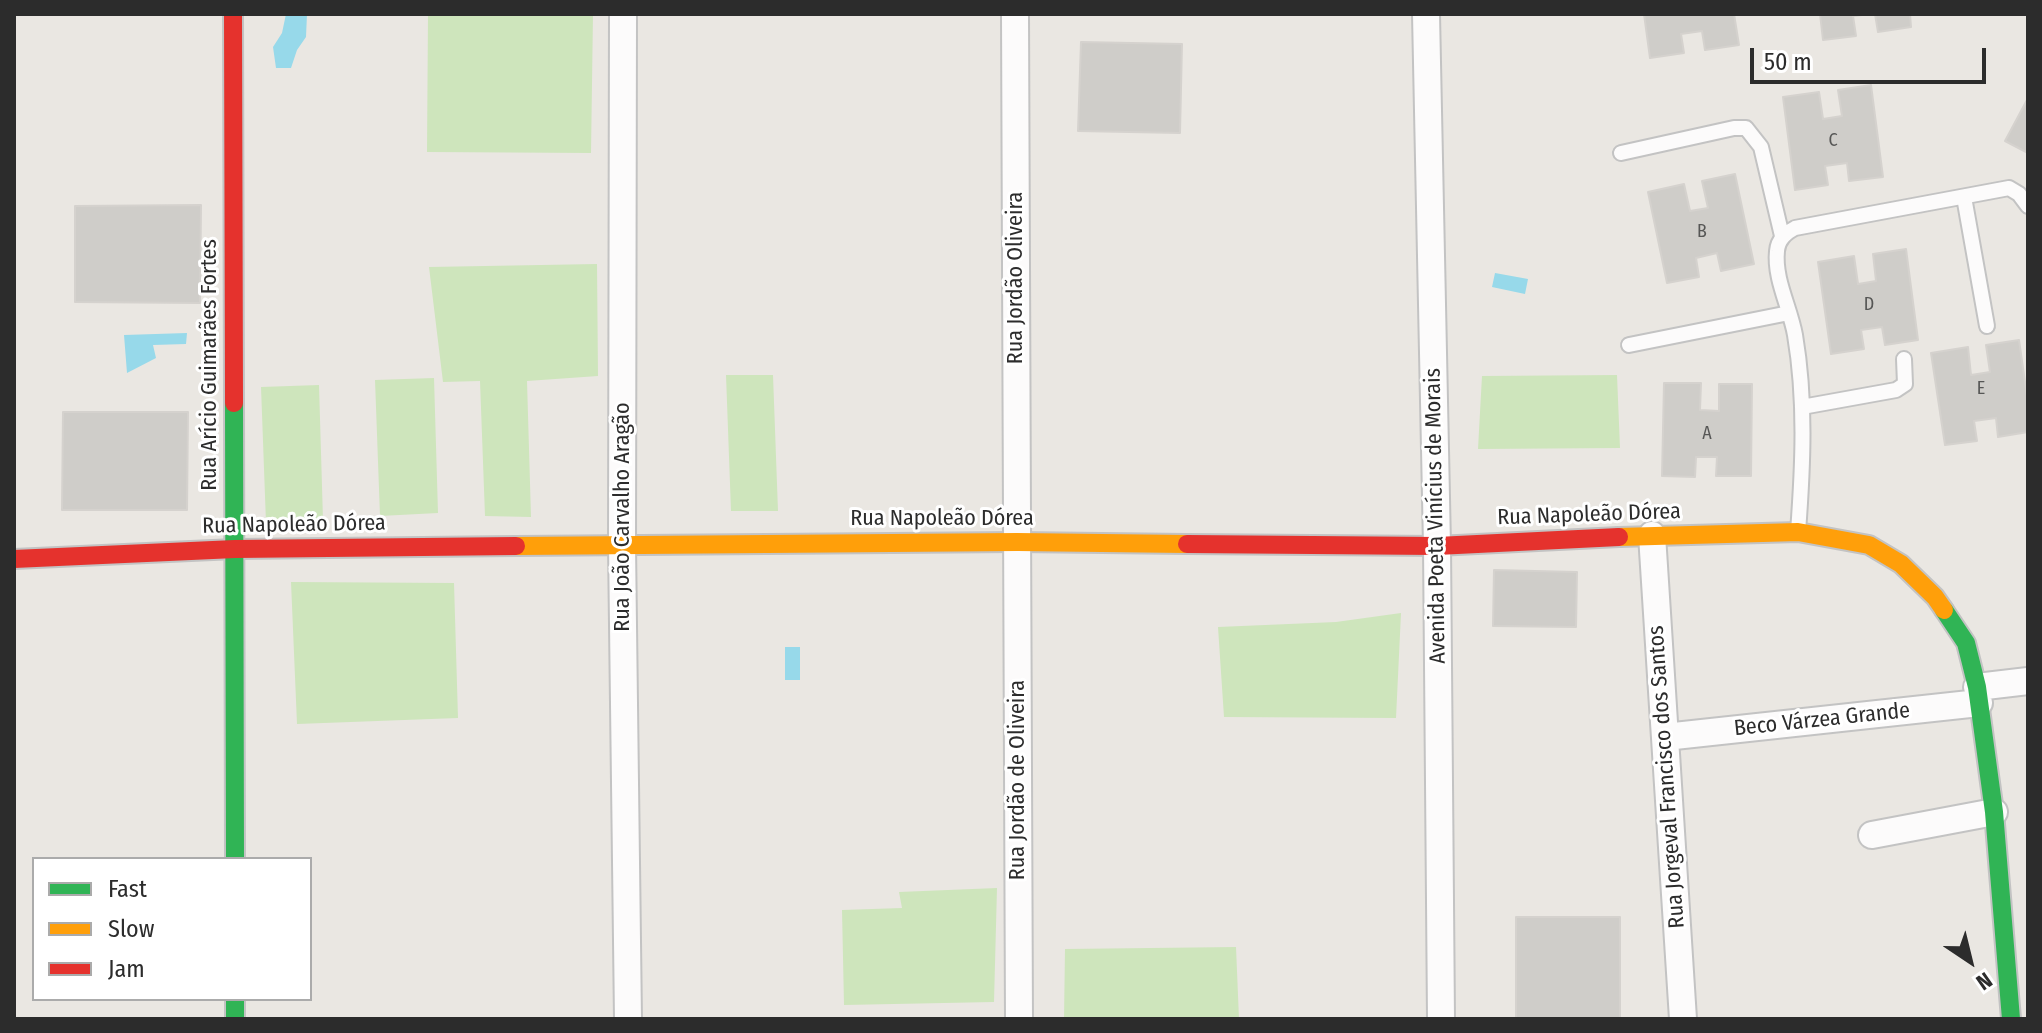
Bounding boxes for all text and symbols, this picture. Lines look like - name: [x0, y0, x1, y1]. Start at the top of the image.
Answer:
- scale bar: [1754, 32, 1990, 82]
- text: 50 m: [1764, 48, 1812, 76]
- house number: C: [1828, 130, 1838, 152]
- street label: Rua Jordão Oliveira: [1003, 192, 1029, 364]
- house number: B: [1697, 221, 1707, 243]
- street label: Rua Arício Guimarães Fortes: [197, 239, 223, 491]
- house number: D: [1864, 294, 1874, 316]
- street label: Avenida Poeta Vinícius de Morais: [1420, 368, 1452, 664]
- house number: E: [1977, 378, 1985, 400]
- street label: Rua João Carvalho Aragão: [610, 402, 636, 632]
- house number: A: [1702, 423, 1712, 445]
- street label: Rua Napoleão Dórea: [1497, 499, 1681, 531]
- street label: Rua Napoleão Dórea: [850, 506, 1034, 532]
- street label: Rua Napoleão Dórea: [202, 510, 386, 540]
- street label: Rua Jorgeval Francisco dos Santos: [1643, 625, 1691, 929]
- street label: Rua Jordão de Oliveira: [1005, 680, 1031, 880]
- street label: Beco Várzea Grande: [1733, 698, 1911, 742]
- legend: [32, 857, 312, 1001]
- text: Fast: [108, 875, 147, 903]
- text: Slow: [108, 915, 154, 943]
- north arrow: [1930, 921, 2010, 1001]
- text: Jam: [108, 955, 145, 983]
- text: N: [1971, 966, 1997, 996]

